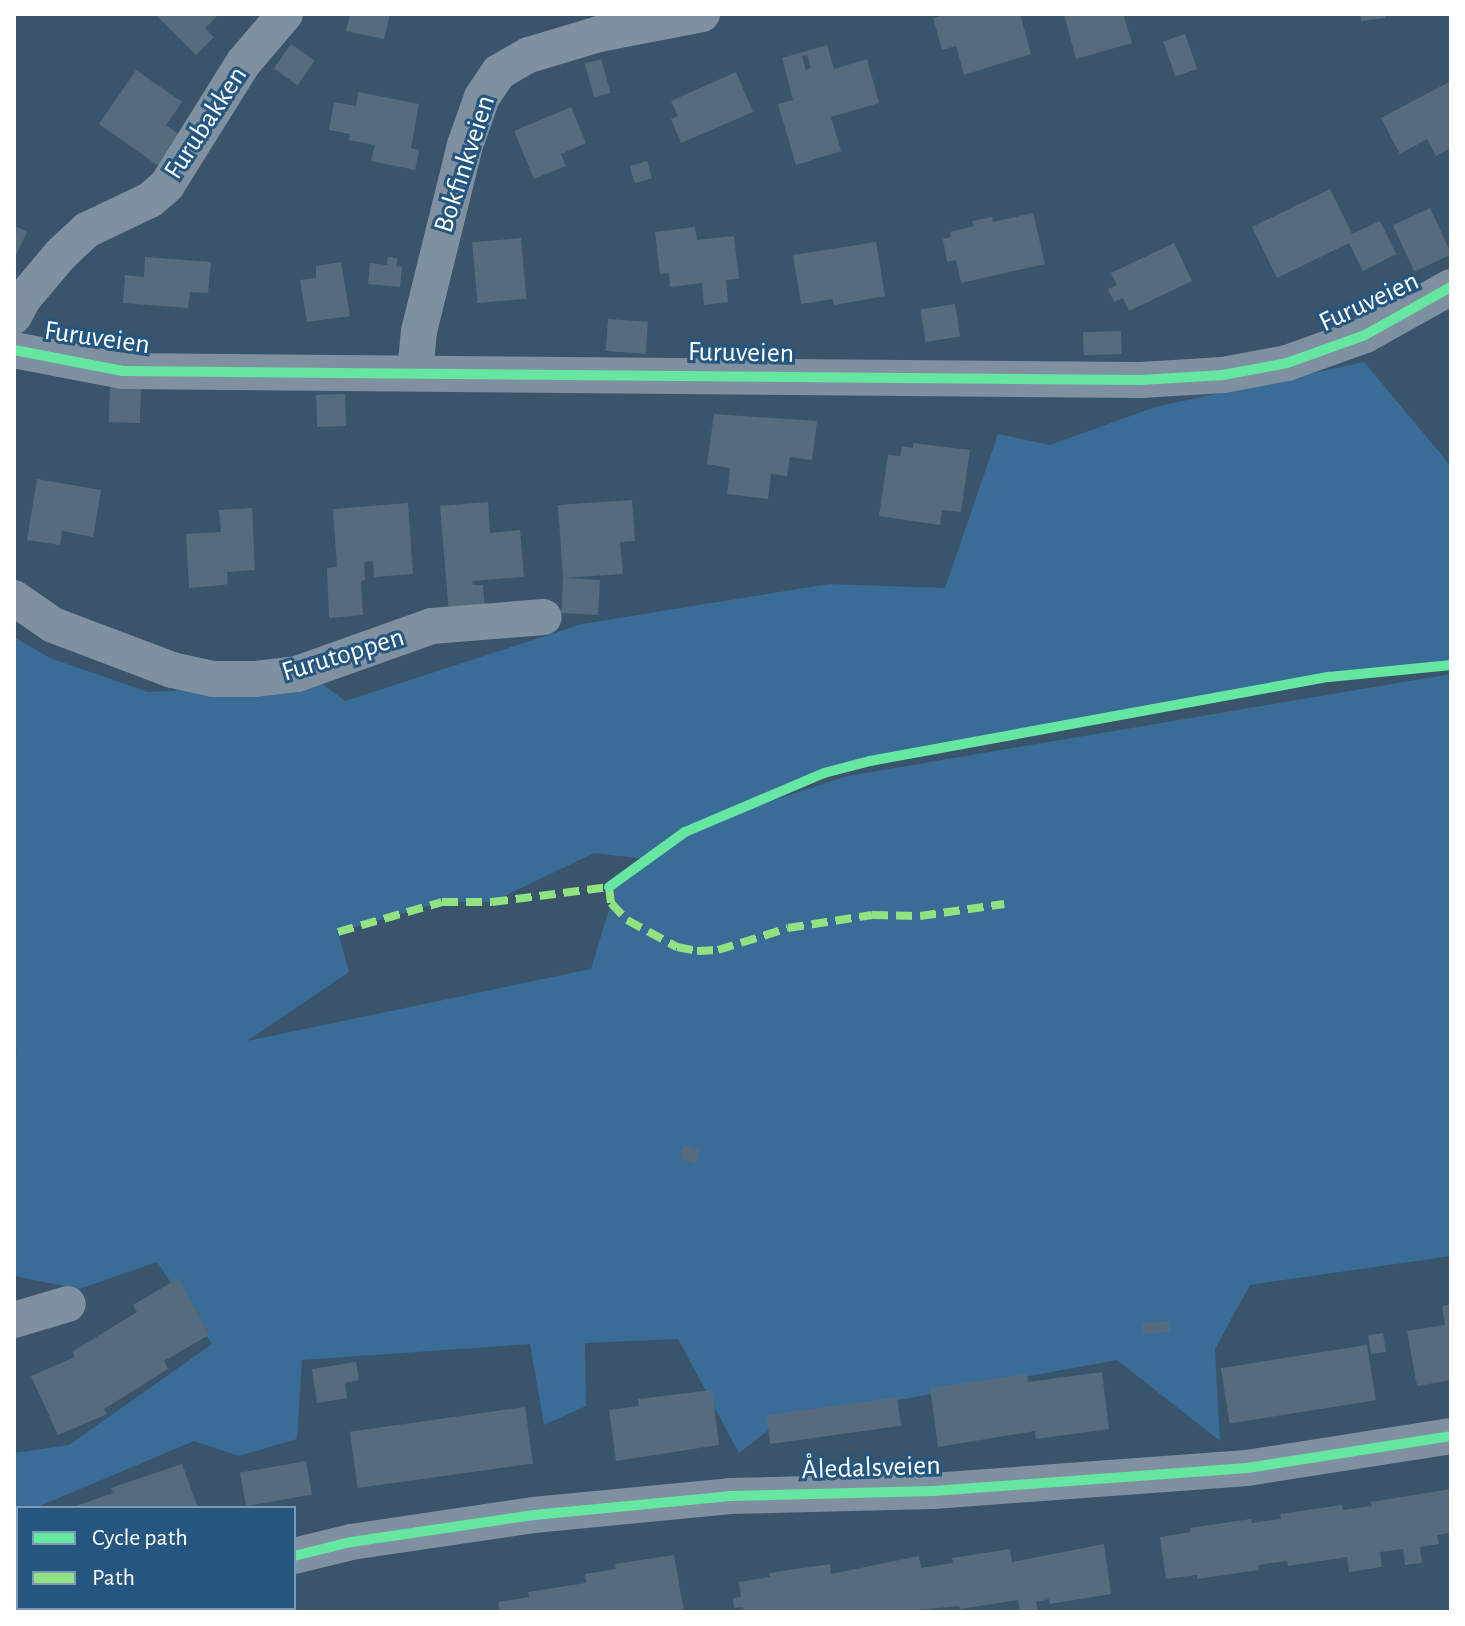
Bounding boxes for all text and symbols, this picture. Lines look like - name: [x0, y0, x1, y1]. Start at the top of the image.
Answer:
- street label: Furubakken: [157, 60, 255, 186]
- street label: Bokfinkveien: [427, 91, 503, 237]
- street label: Furuveien: [1314, 264, 1424, 340]
- street label: Furuveien: [42, 314, 152, 362]
- street label: Furuveien: [688, 335, 794, 371]
- street label: Furutoppen: [278, 620, 408, 690]
- street label: Åledalsveien: [801, 1449, 941, 1487]
- legend: [16, 1506, 296, 1610]
- text: Cycle path: [92, 1526, 188, 1550]
- text: Path: [92, 1566, 135, 1590]

